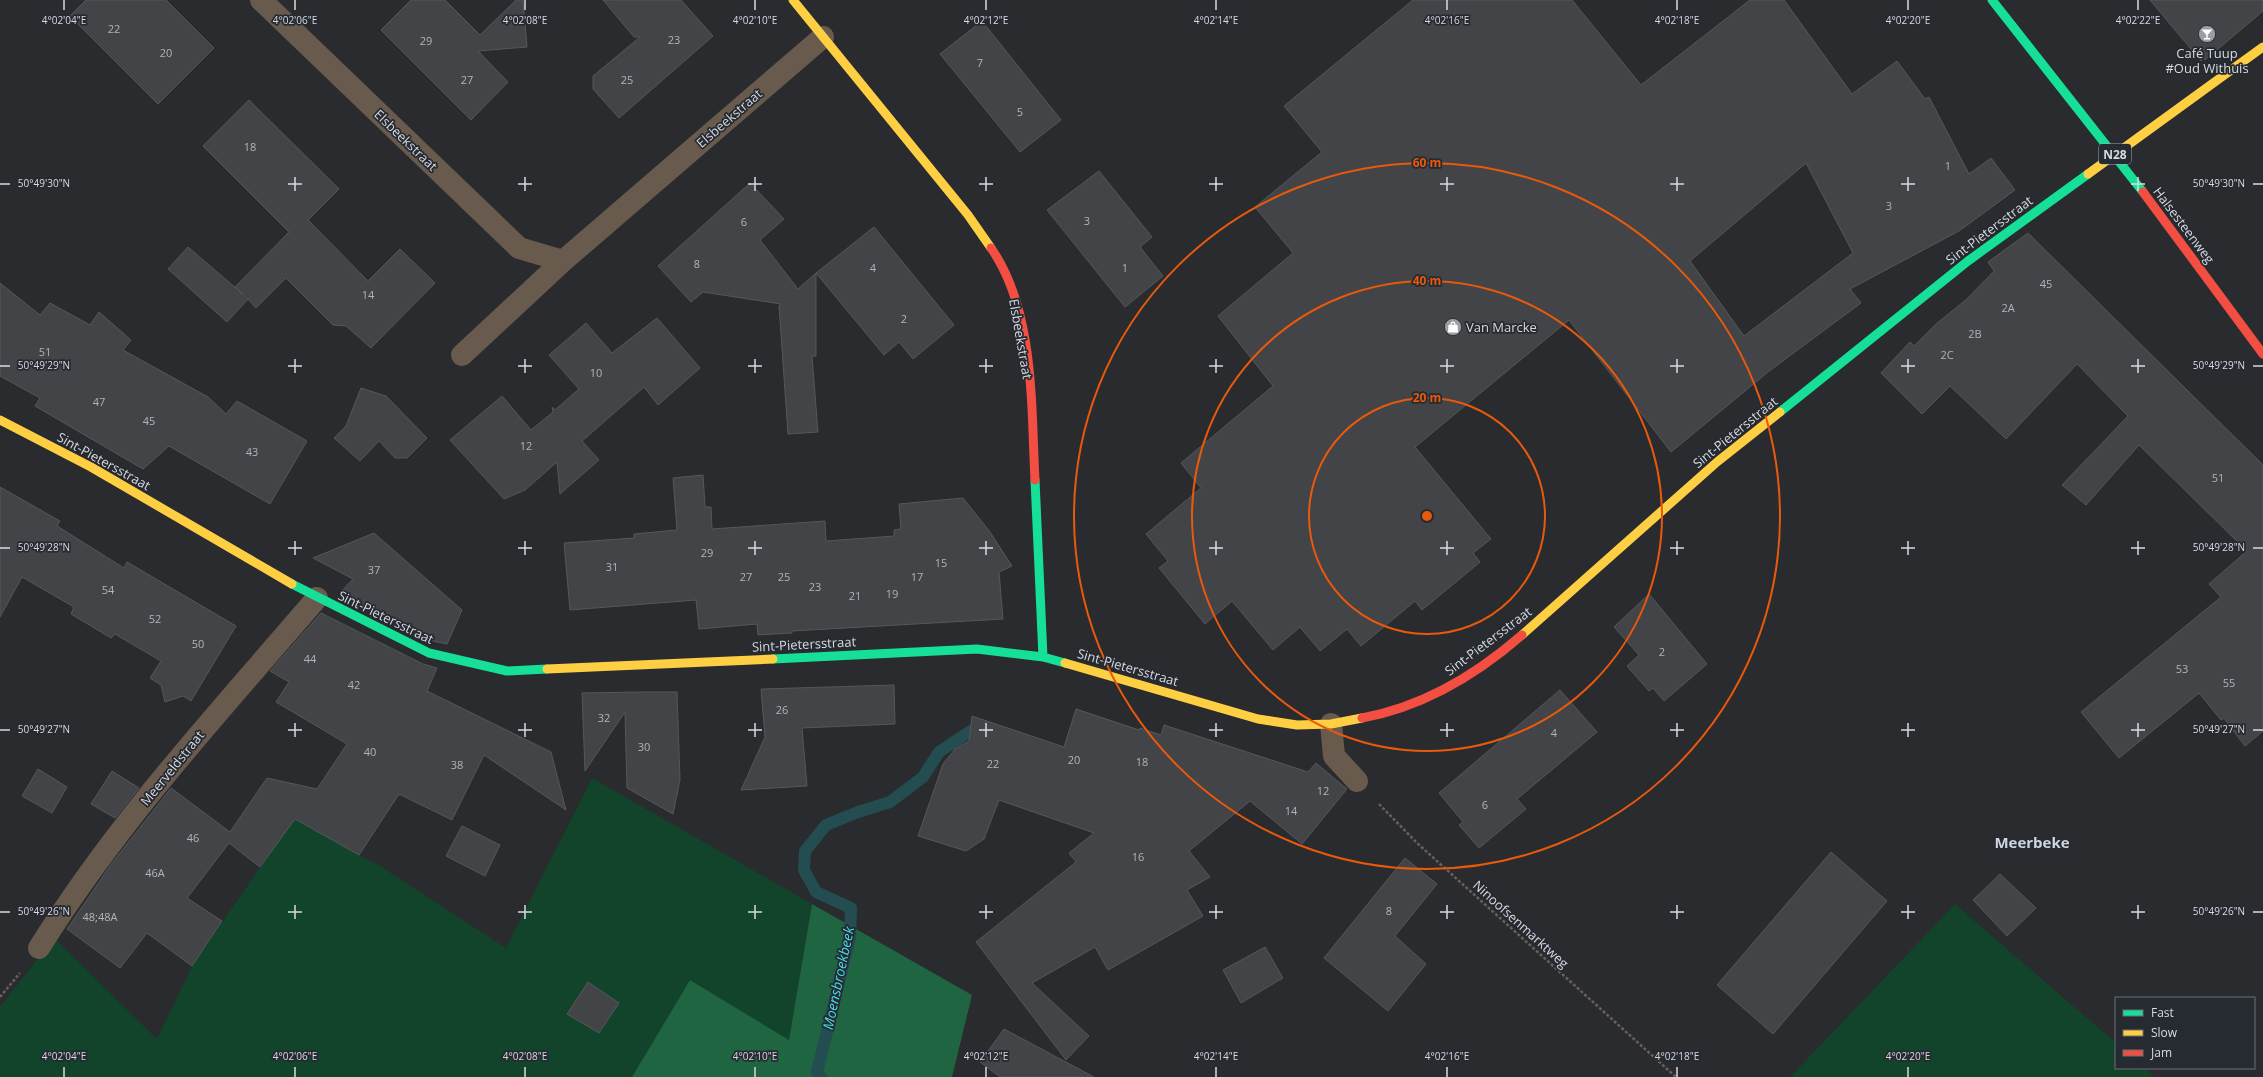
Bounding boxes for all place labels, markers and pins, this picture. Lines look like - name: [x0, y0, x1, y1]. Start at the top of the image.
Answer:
- bar icon: Café Tuup #Oud Withuis: [2197, 24, 2217, 44]
- place label: Café Tuup #Oud Withuis: [2165, 44, 2249, 77]
- shop icon: Van Marcke: [1443, 317, 1463, 337]
- place label: Van Marcke: [1466, 318, 1537, 336]
- centre of rings: [1420, 509, 1434, 523]

